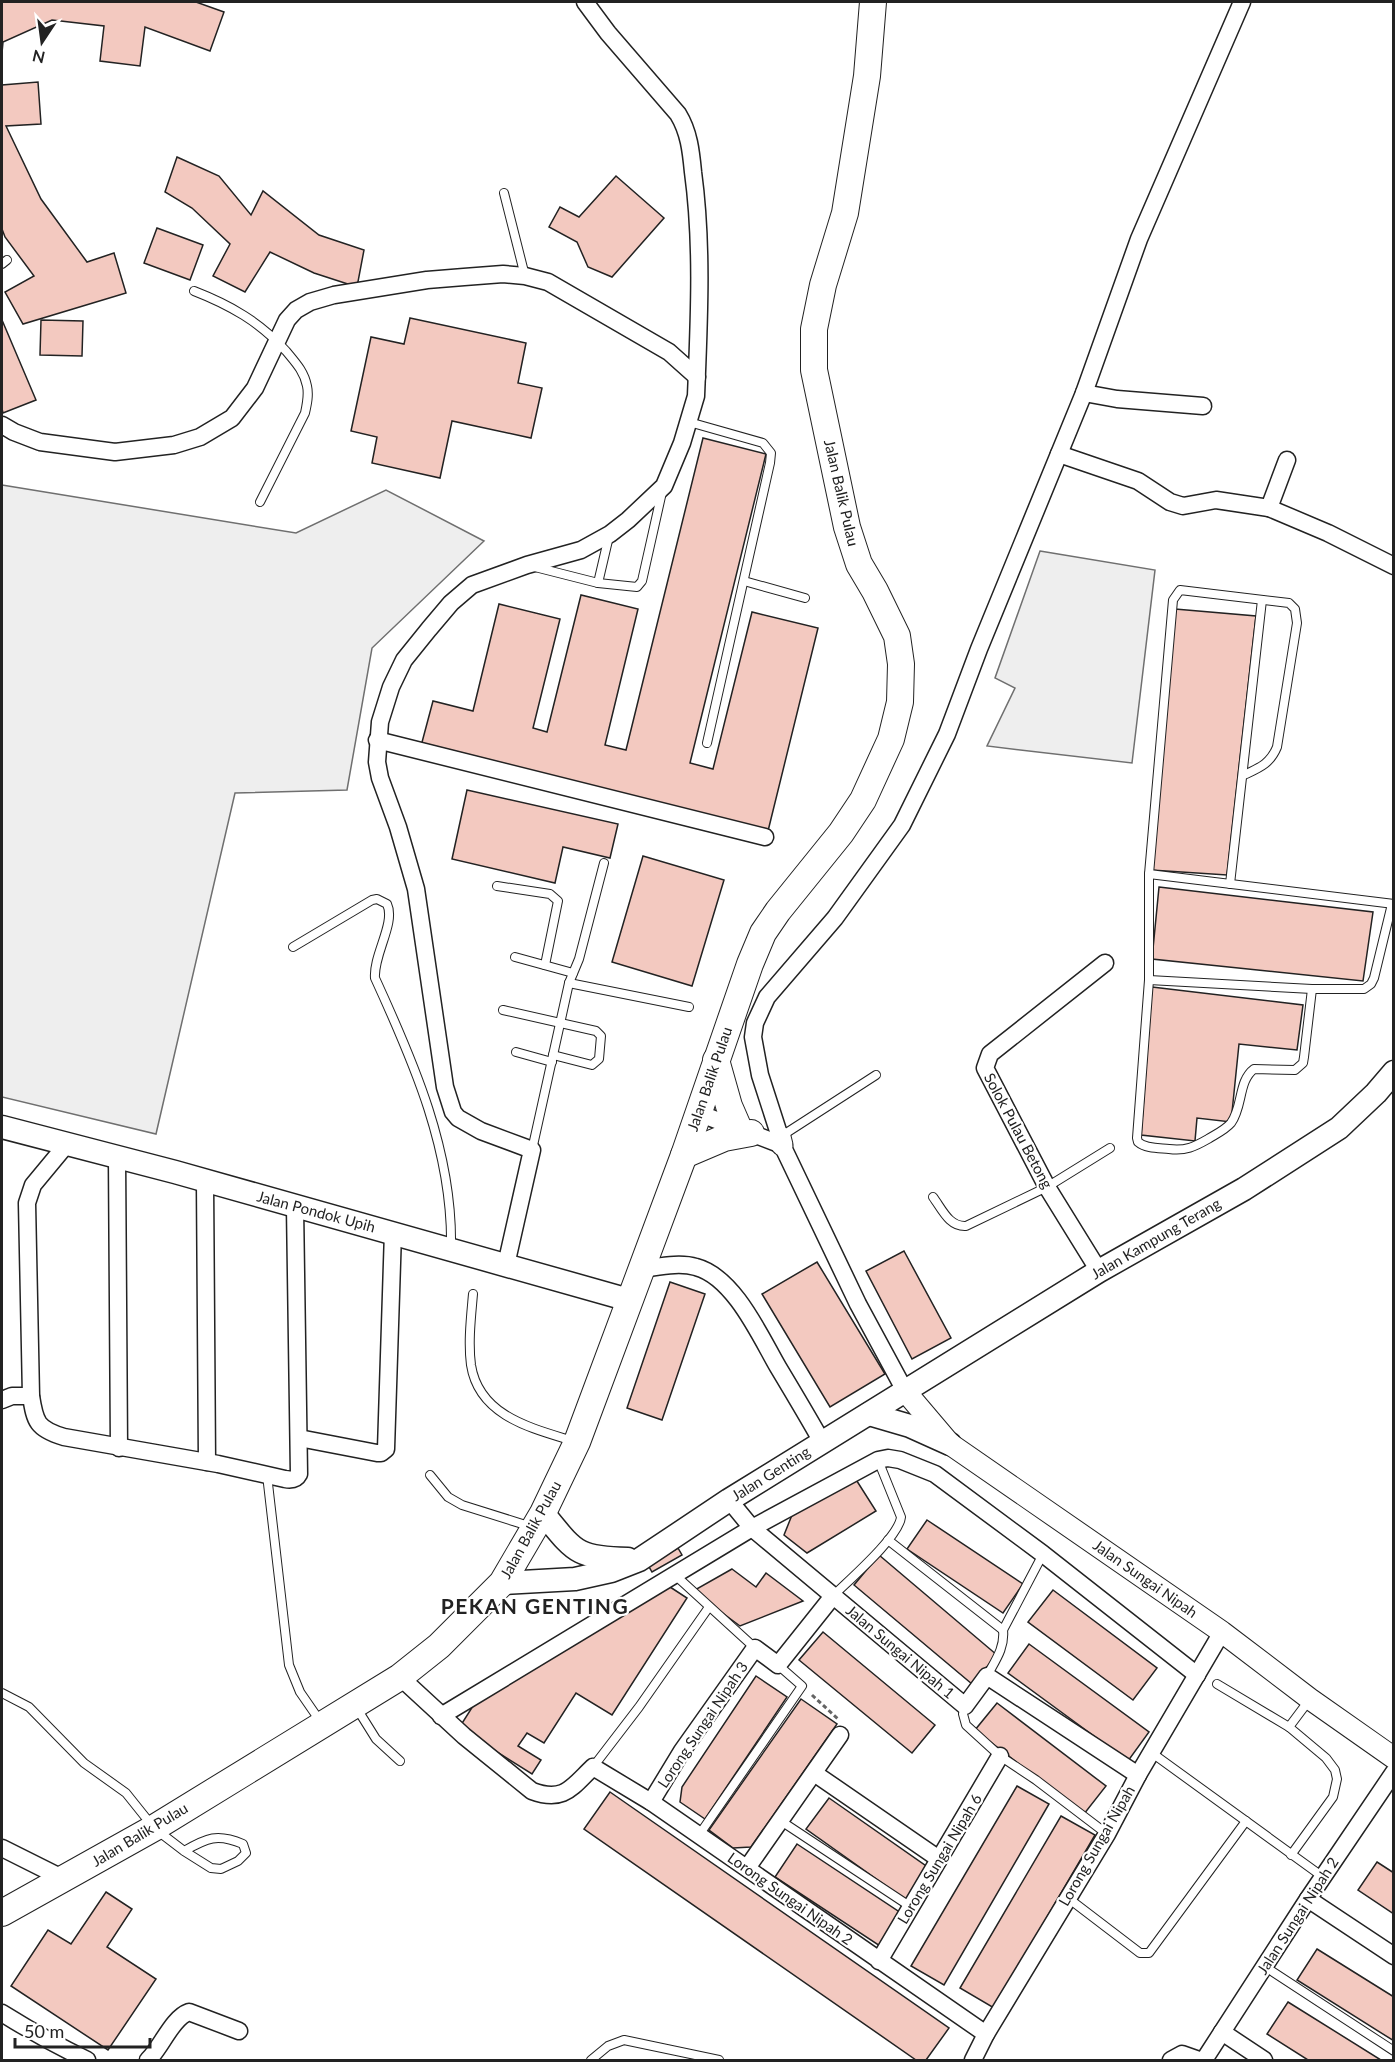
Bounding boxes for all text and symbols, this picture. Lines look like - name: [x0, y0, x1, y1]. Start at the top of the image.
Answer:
- north arrow: [12, 12, 72, 72]
- text: N: [30, 46, 47, 68]
- street label: Jalan Balik Pulau: [821, 438, 863, 548]
- street label: Jalan Balik Pulau: [683, 1024, 735, 1133]
- street label: Solok Pulau Betong: [981, 1070, 1057, 1191]
- street label: Jalan Pondok Upih: [255, 1187, 377, 1235]
- street label: Jalan Kampung Terang: [1088, 1194, 1224, 1283]
- street label: Jalan Genting: [728, 1442, 813, 1504]
- street label: Jalan Balik Pulau: [496, 1477, 564, 1582]
- street label: Jalan Sungai Nipah: [1090, 1535, 1201, 1621]
- district label: PEKAN GENTING: [441, 1593, 629, 1618]
- street label: Jalan Sungai Nipah 1: [843, 1601, 958, 1702]
- street label: Lorong Sungai Nipah 3: [653, 1658, 751, 1791]
- street label: Lorong Sungai Nipah: [1054, 1782, 1138, 1909]
- street label: Lorong Sungai Nipah 6: [893, 1790, 985, 1927]
- street label: Jalan Balik Pulau: [88, 1798, 191, 1870]
- street label: Lorong Sungai Nipah 2: [725, 1848, 857, 1948]
- street label: Jalan Sungai Nipah 2: [1253, 1854, 1342, 1977]
- scale bar: [15, 2011, 150, 2049]
- text: 50 m: [24, 2020, 64, 2042]

